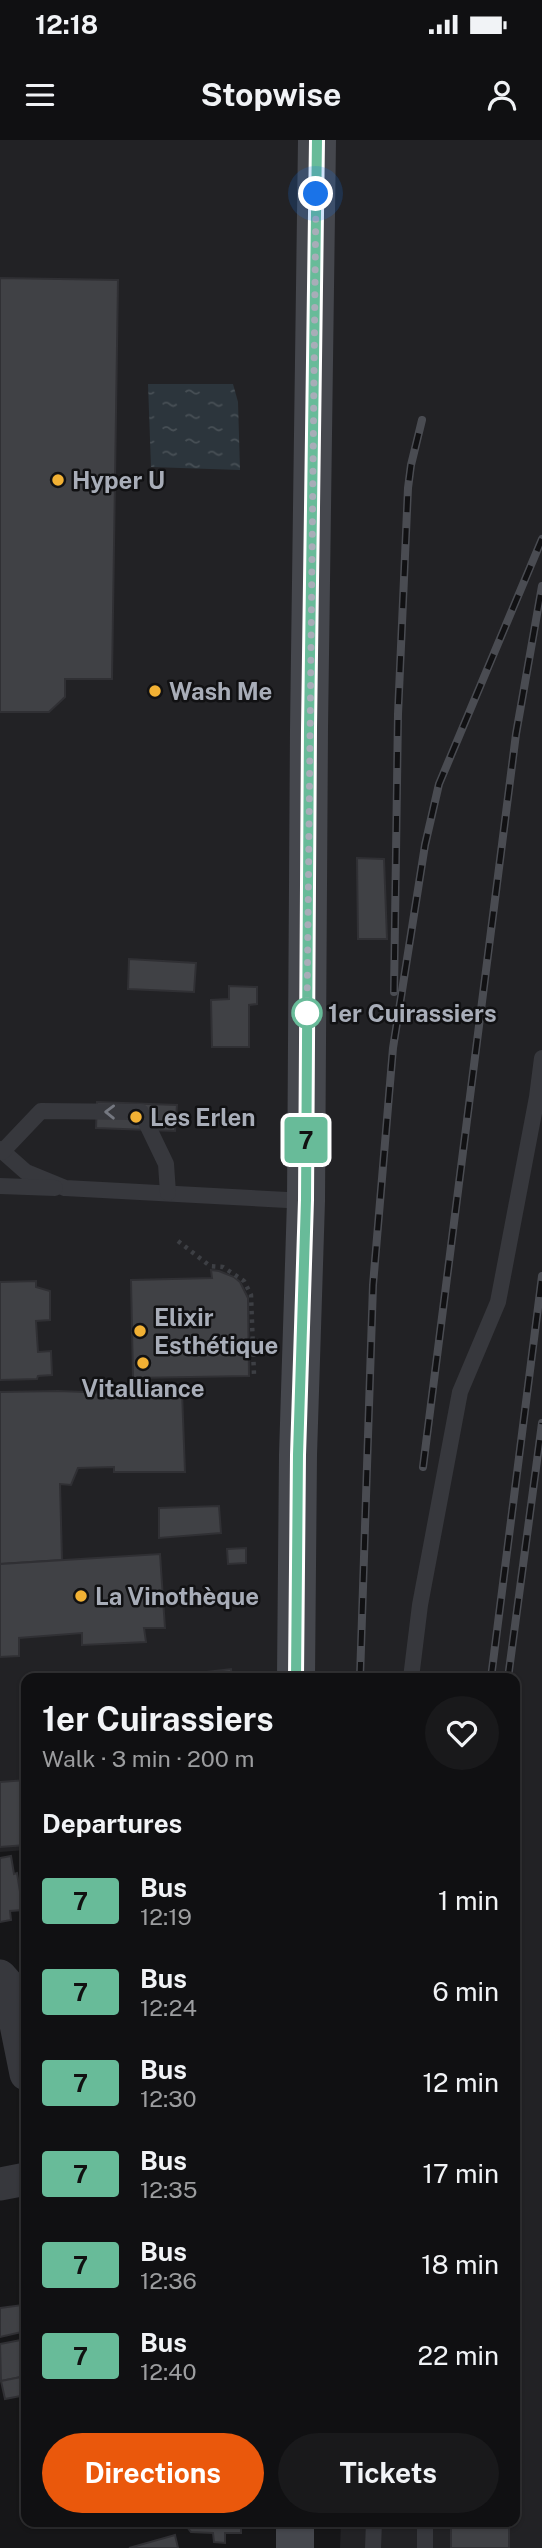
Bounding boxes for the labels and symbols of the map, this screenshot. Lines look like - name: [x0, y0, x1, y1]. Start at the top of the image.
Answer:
- your location: [298, 176, 333, 211]
- place label: Hyper U: [72, 466, 165, 494]
- marker: Hyper U: [50, 472, 66, 488]
- place label: Wash Me: [169, 677, 272, 705]
- marker: Wash Me: [147, 683, 163, 699]
- marker: 1er Cuirassiers: [292, 998, 322, 1028]
- place label: 1er Cuirassiers: [328, 999, 497, 1027]
- place label: Les Erlen: [150, 1103, 256, 1131]
- one-way arrow: [105, 1104, 115, 1120]
- marker: Les Erlen: [128, 1109, 144, 1125]
- line badge: 7: [283, 1117, 329, 1163]
- place label: Elixir Esthétique: [154, 1303, 278, 1359]
- marker: Elixir Esthétique: [132, 1323, 148, 1339]
- marker: Vitalliance: [135, 1355, 151, 1371]
- place label: Vitalliance: [81, 1374, 205, 1402]
- place label: La Vinothèque: [95, 1582, 259, 1610]
- marker: La Vinothèque: [73, 1588, 89, 1604]

